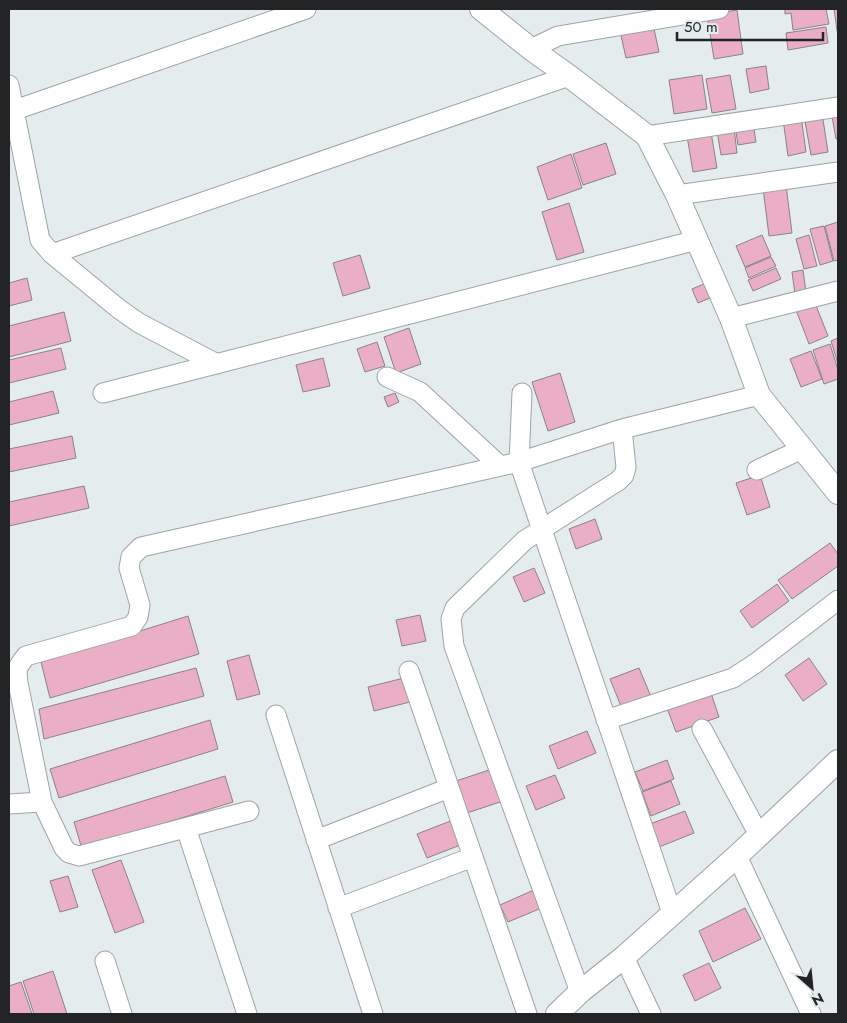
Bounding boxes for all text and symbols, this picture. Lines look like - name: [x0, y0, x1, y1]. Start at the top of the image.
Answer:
- scale bar: [677, 10, 823, 42]
- text: 50 m: [684, 16, 718, 38]
- north arrow: [787, 963, 837, 1013]
- text: N: [808, 988, 827, 1011]

